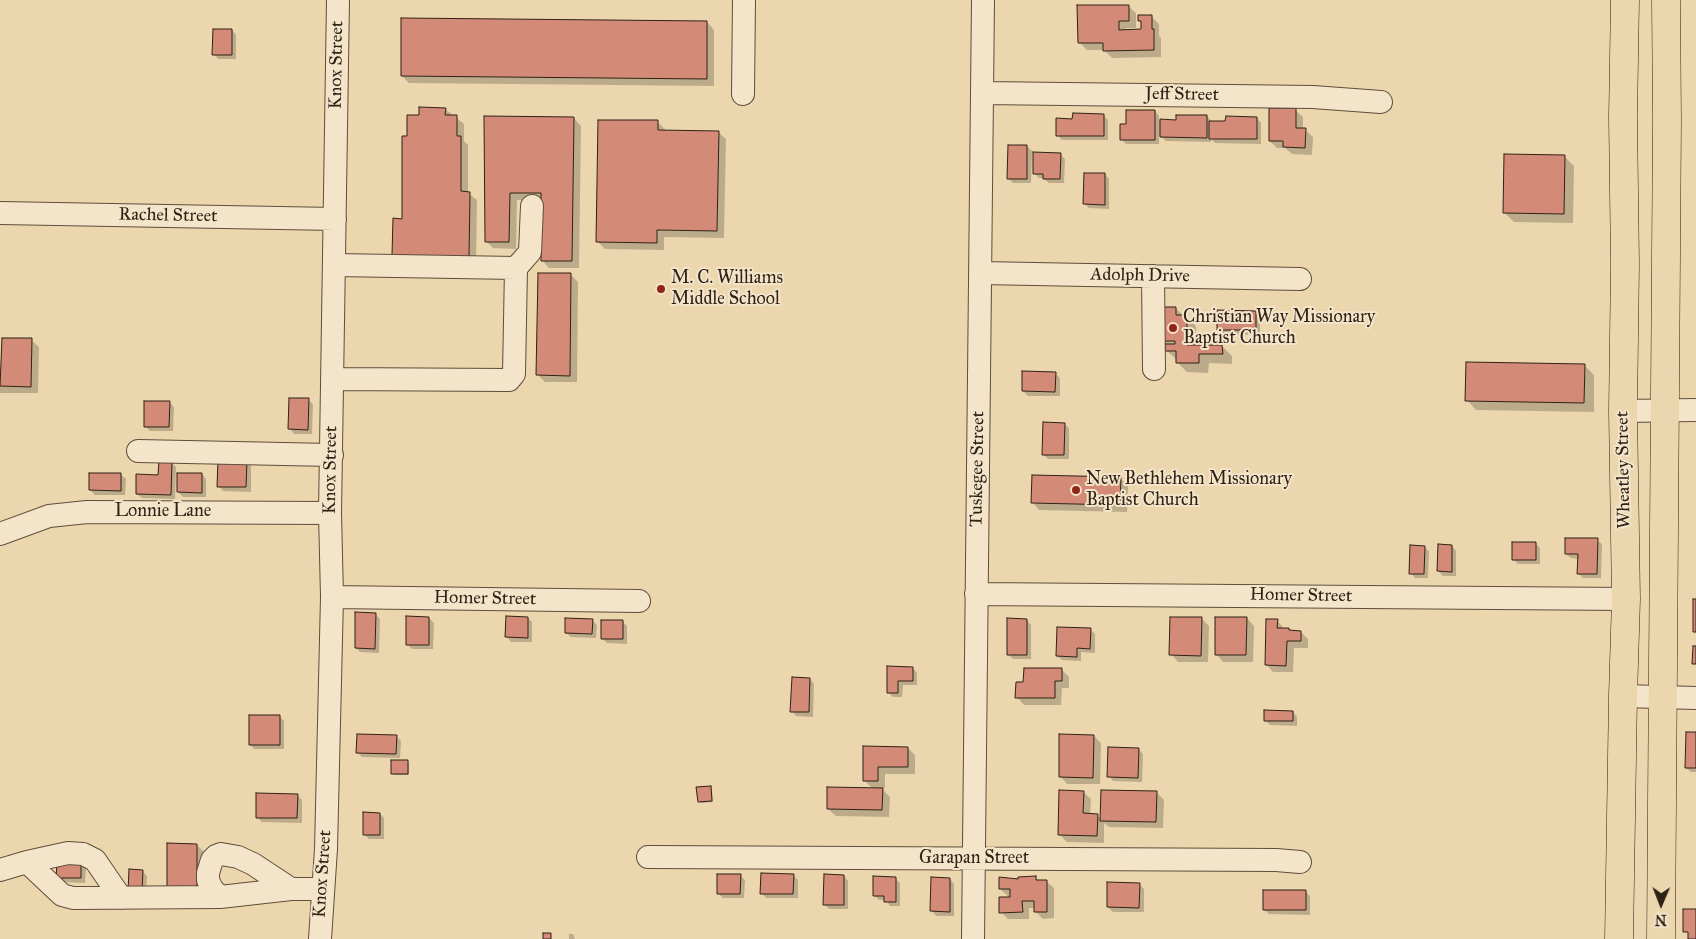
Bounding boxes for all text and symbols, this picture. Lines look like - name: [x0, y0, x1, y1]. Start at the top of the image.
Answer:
- street label: Knox Street: [325, 21, 349, 109]
- street label: Jeff Street: [1145, 84, 1219, 106]
- street label: Rachel Street: [118, 204, 218, 228]
- street label: Adolph Drive: [1090, 264, 1190, 288]
- place label: M. C. Williams Middle School: [671, 268, 783, 310]
- marker: M. C. Williams Middle School: [655, 283, 667, 295]
- place label: Christian Way Missionary Baptist Church: [1183, 307, 1375, 350]
- marker: Christian Way Missionary Baptist Church: [1167, 322, 1179, 334]
- street label: Tuskegee Street: [966, 411, 990, 527]
- street label: Wheatley Street: [1612, 411, 1636, 529]
- street label: Knox Street: [319, 426, 343, 514]
- place label: New Bethlehem Missionary Baptist Church: [1086, 469, 1292, 512]
- marker: New Bethlehem Missionary Baptist Church: [1070, 484, 1082, 496]
- street label: Lonnie Lane: [115, 501, 211, 523]
- street label: Homer Street: [1250, 584, 1352, 608]
- street label: Homer Street: [434, 587, 536, 611]
- street label: Knox Street: [309, 829, 337, 919]
- street label: Garapan Street: [919, 848, 1029, 870]
- north arrow: [1636, 879, 1686, 929]
- text: N: [1655, 911, 1667, 928]

